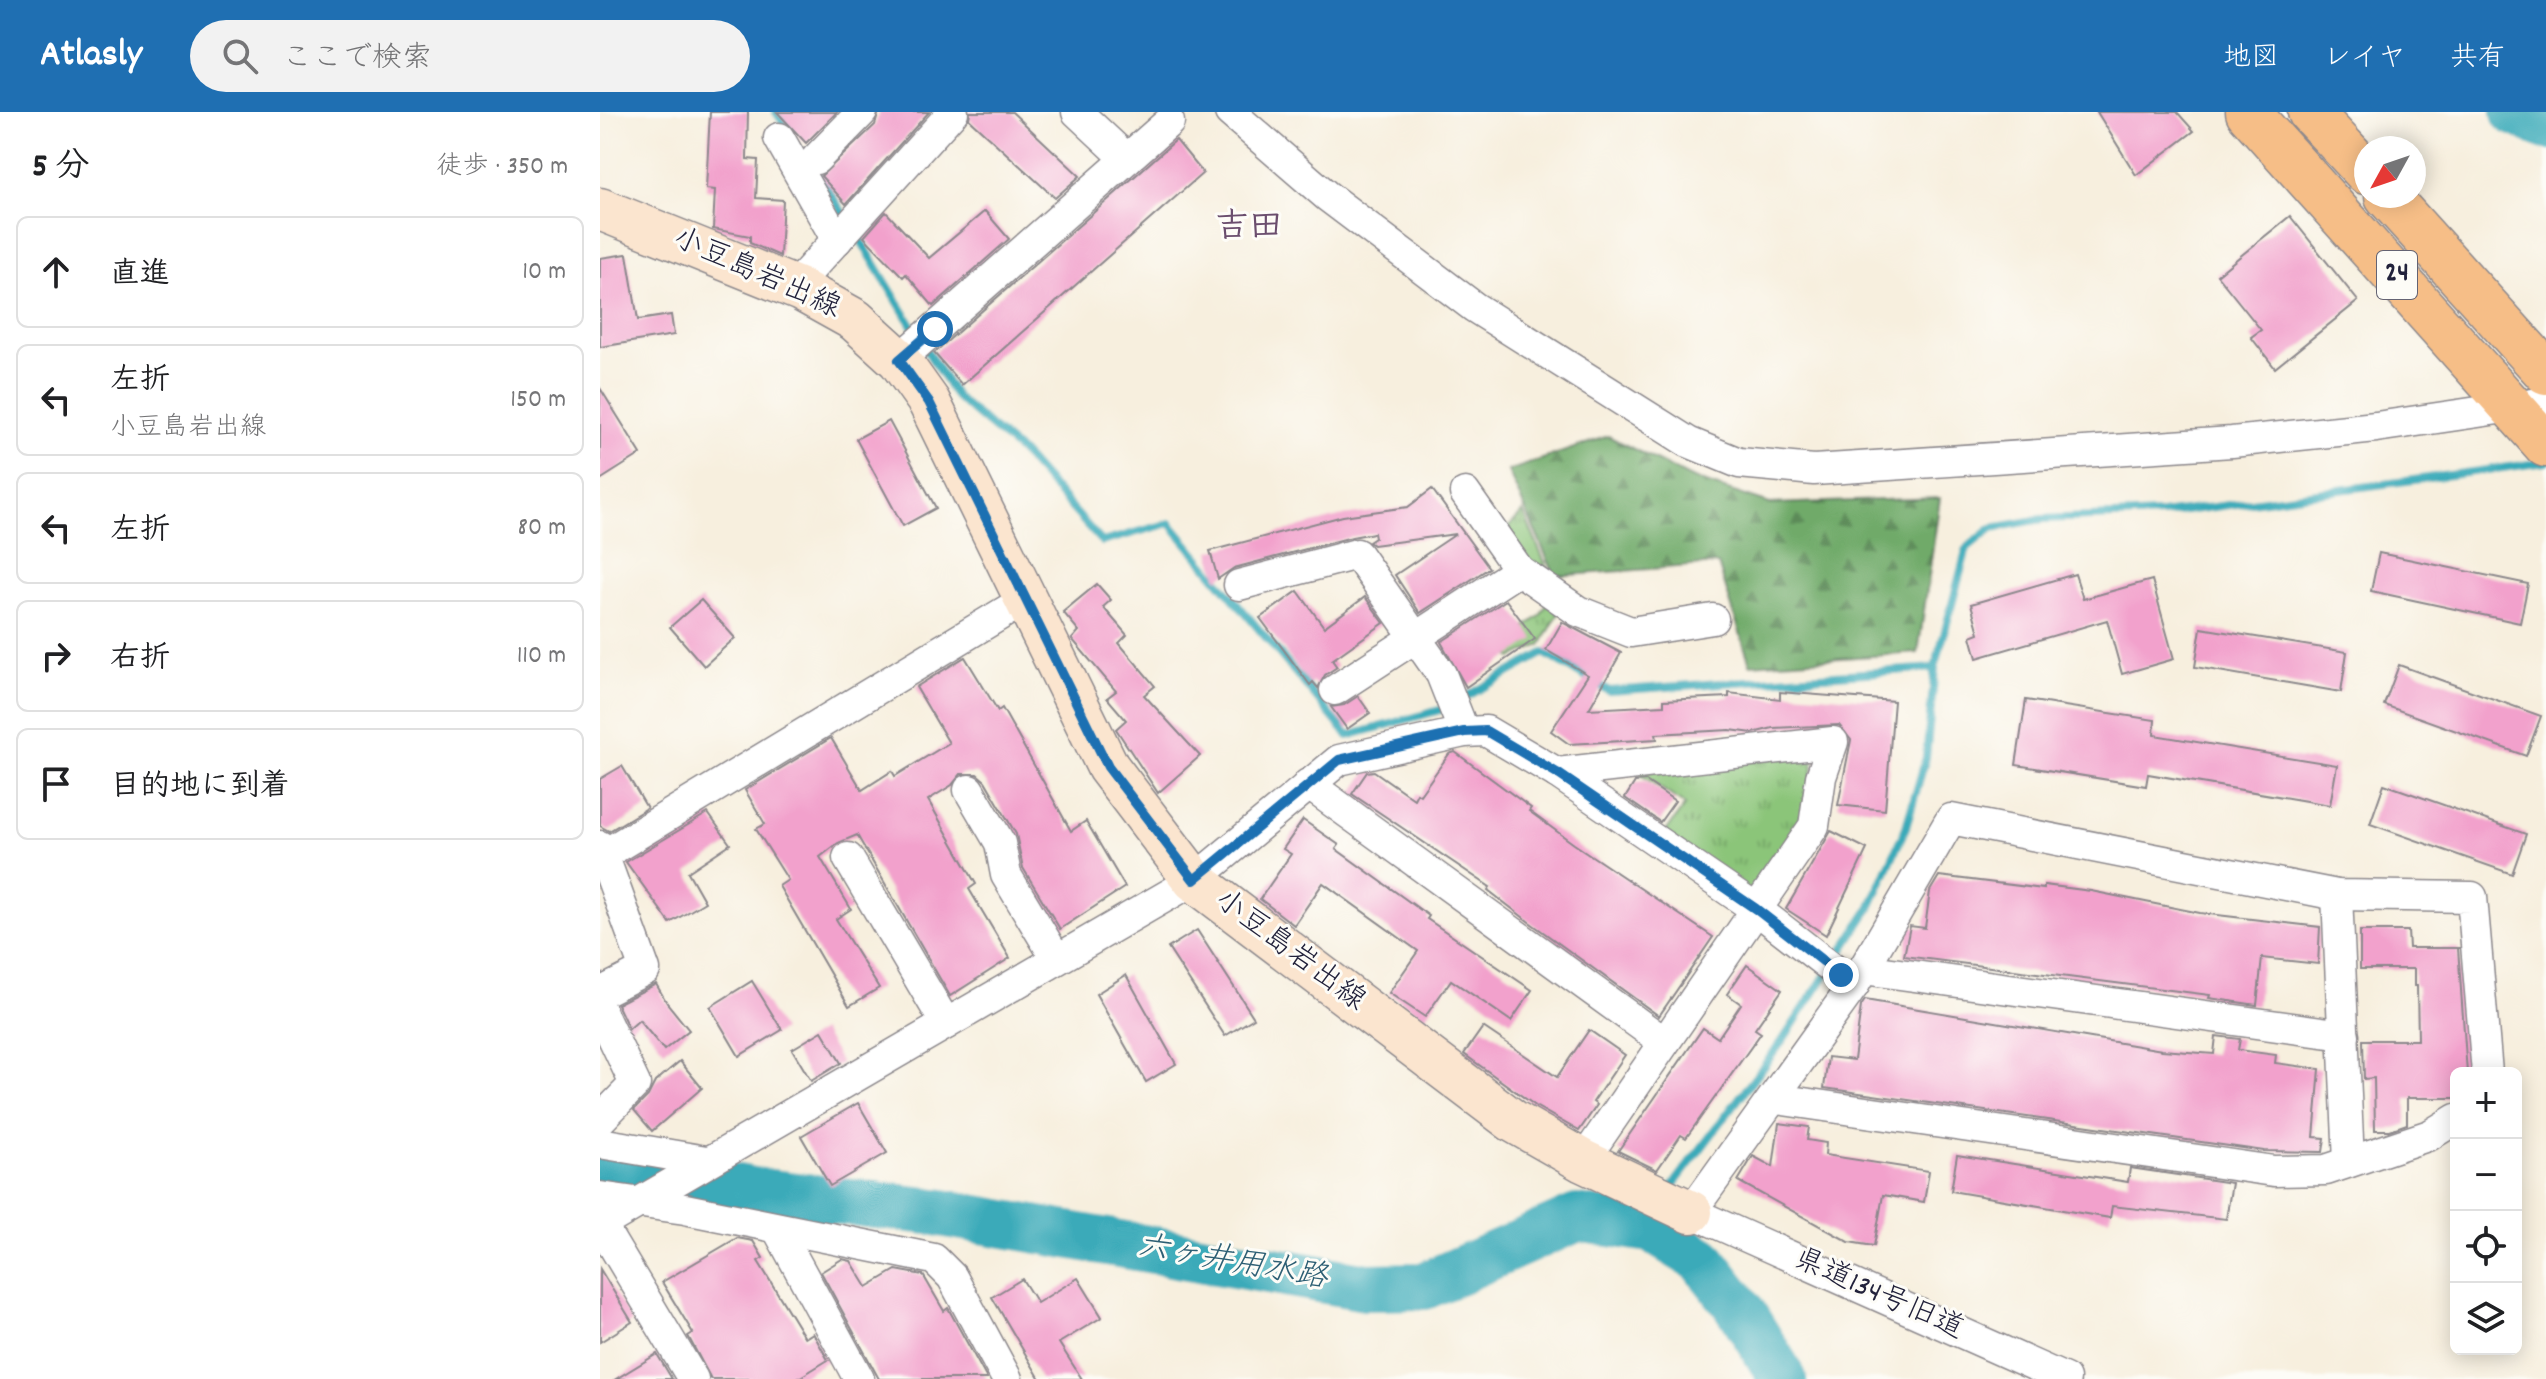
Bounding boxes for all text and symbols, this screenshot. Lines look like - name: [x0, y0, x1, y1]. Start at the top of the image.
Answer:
- search box: [190, 20, 750, 92]
- text: Atlasly: [40, 29, 142, 84]
- icon: search: [218, 34, 262, 78]
- text: ここで検索: [282, 39, 432, 82]
- text: 地図: [2223, 40, 2279, 80]
- text: レイヤ: [2323, 40, 2406, 80]
- text: 共有: [2450, 40, 2506, 80]
- north arrow: [2354, 136, 2426, 208]
- text: 5 分: [32, 144, 90, 193]
- text: 徒歩 · 350 m: [437, 149, 568, 186]
- district label: 吉田: [1215, 205, 1283, 254]
- street label: 小豆島岩出線: [665, 219, 847, 331]
- icon: ahead: [34, 250, 78, 294]
- road number: 24: [2377, 251, 2417, 299]
- text: 10 m: [522, 254, 566, 291]
- text: 直進: [110, 255, 170, 298]
- route start: [917, 311, 953, 347]
- text: 左折: [110, 361, 170, 404]
- icon: left: [34, 378, 78, 422]
- text: 150 m: [510, 382, 566, 419]
- text: 小豆島岩出線: [110, 410, 266, 447]
- icon: left: [34, 506, 78, 550]
- text: 80 m: [518, 510, 566, 547]
- text: 左折: [110, 511, 170, 554]
- icon: right: [34, 634, 78, 678]
- text: 110 m: [517, 638, 566, 675]
- text: 右折: [110, 639, 170, 682]
- icon: arrive: [34, 762, 78, 806]
- text: 目的地に到着: [110, 767, 290, 810]
- street label: 小豆島岩出線: [1204, 881, 1374, 1023]
- route end: [1823, 957, 1859, 993]
- map controls: [2450, 1067, 2522, 1355]
- button: +: [2450, 1067, 2522, 1139]
- button: −: [2450, 1139, 2522, 1211]
- button: locate: [2450, 1211, 2522, 1283]
- water label: 六ヶ井用水路: [1133, 1225, 1332, 1304]
- street label: 県道134号旧道: [1786, 1239, 1970, 1353]
- button: layers: [2450, 1283, 2522, 1355]

